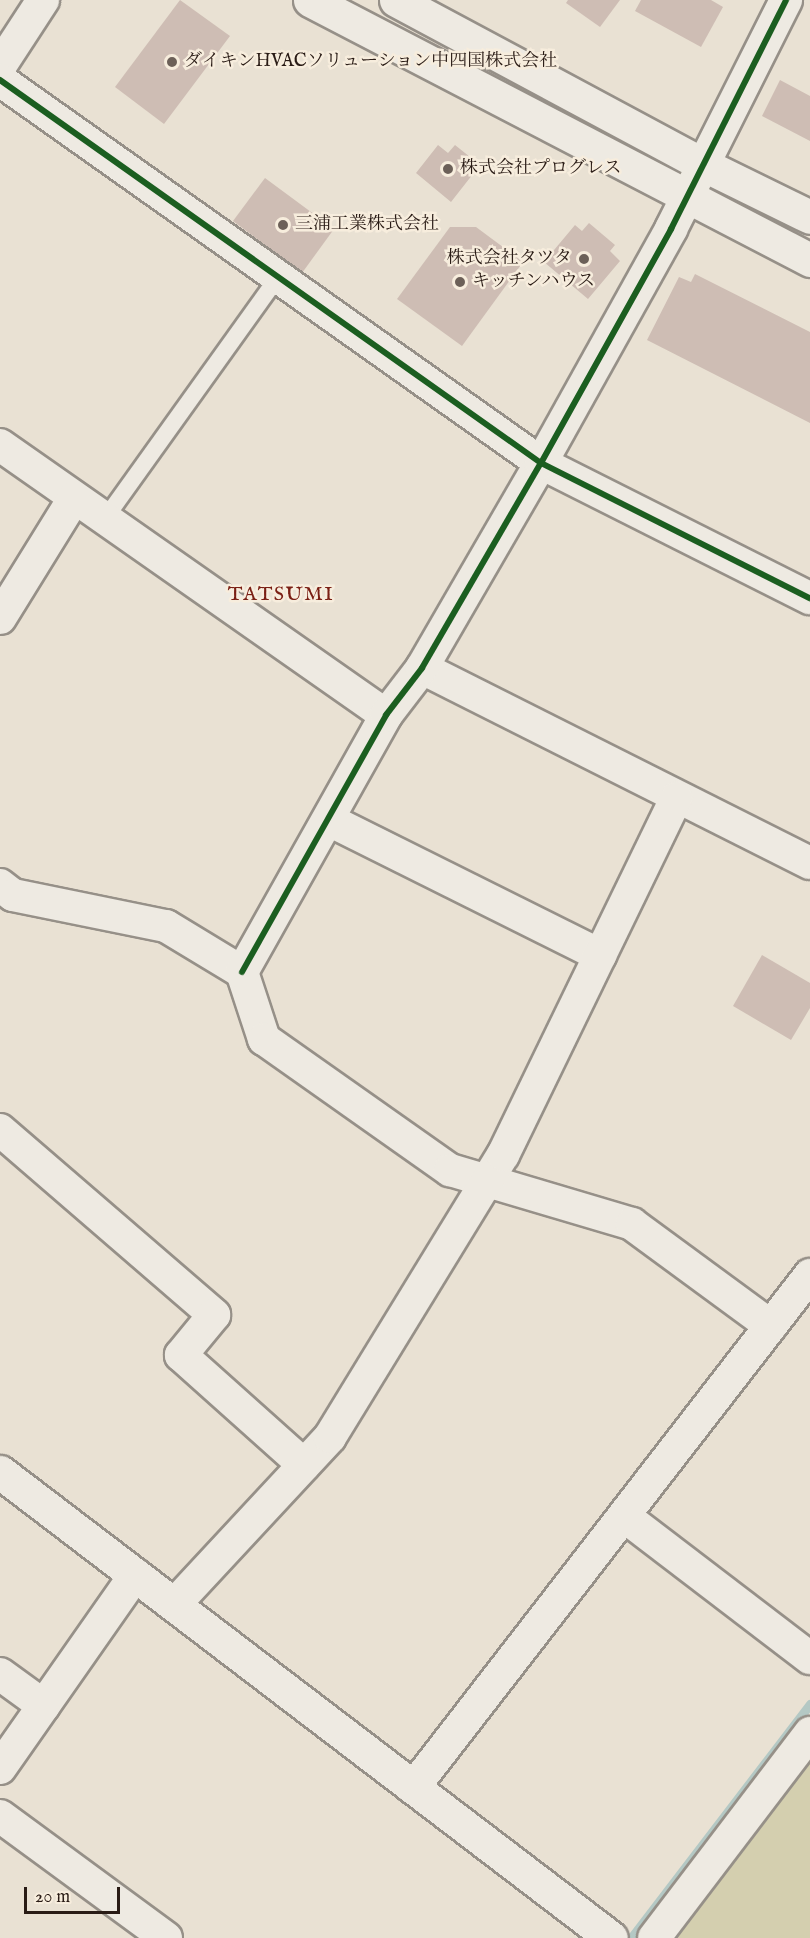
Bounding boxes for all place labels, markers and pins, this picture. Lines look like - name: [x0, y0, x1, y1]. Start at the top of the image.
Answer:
- place label: ダイキンHVACソリューション中四国株式会社: [184, 51, 559, 73]
- marker: ダイキンHVACソリューション中四国株式会社: [165, 55, 179, 69]
- place label: 株式会社プログレス: [460, 158, 622, 180]
- marker: 株式会社プログレス: [441, 162, 455, 176]
- place label: 三浦工業株式会社: [295, 214, 439, 236]
- marker: 三浦工業株式会社: [276, 218, 290, 232]
- place label: 株式会社タツタ: [446, 248, 572, 270]
- marker: 株式会社タツタ: [577, 252, 591, 266]
- place label: キッチンハウス: [472, 271, 598, 293]
- marker: キッチンハウス: [453, 275, 467, 289]

